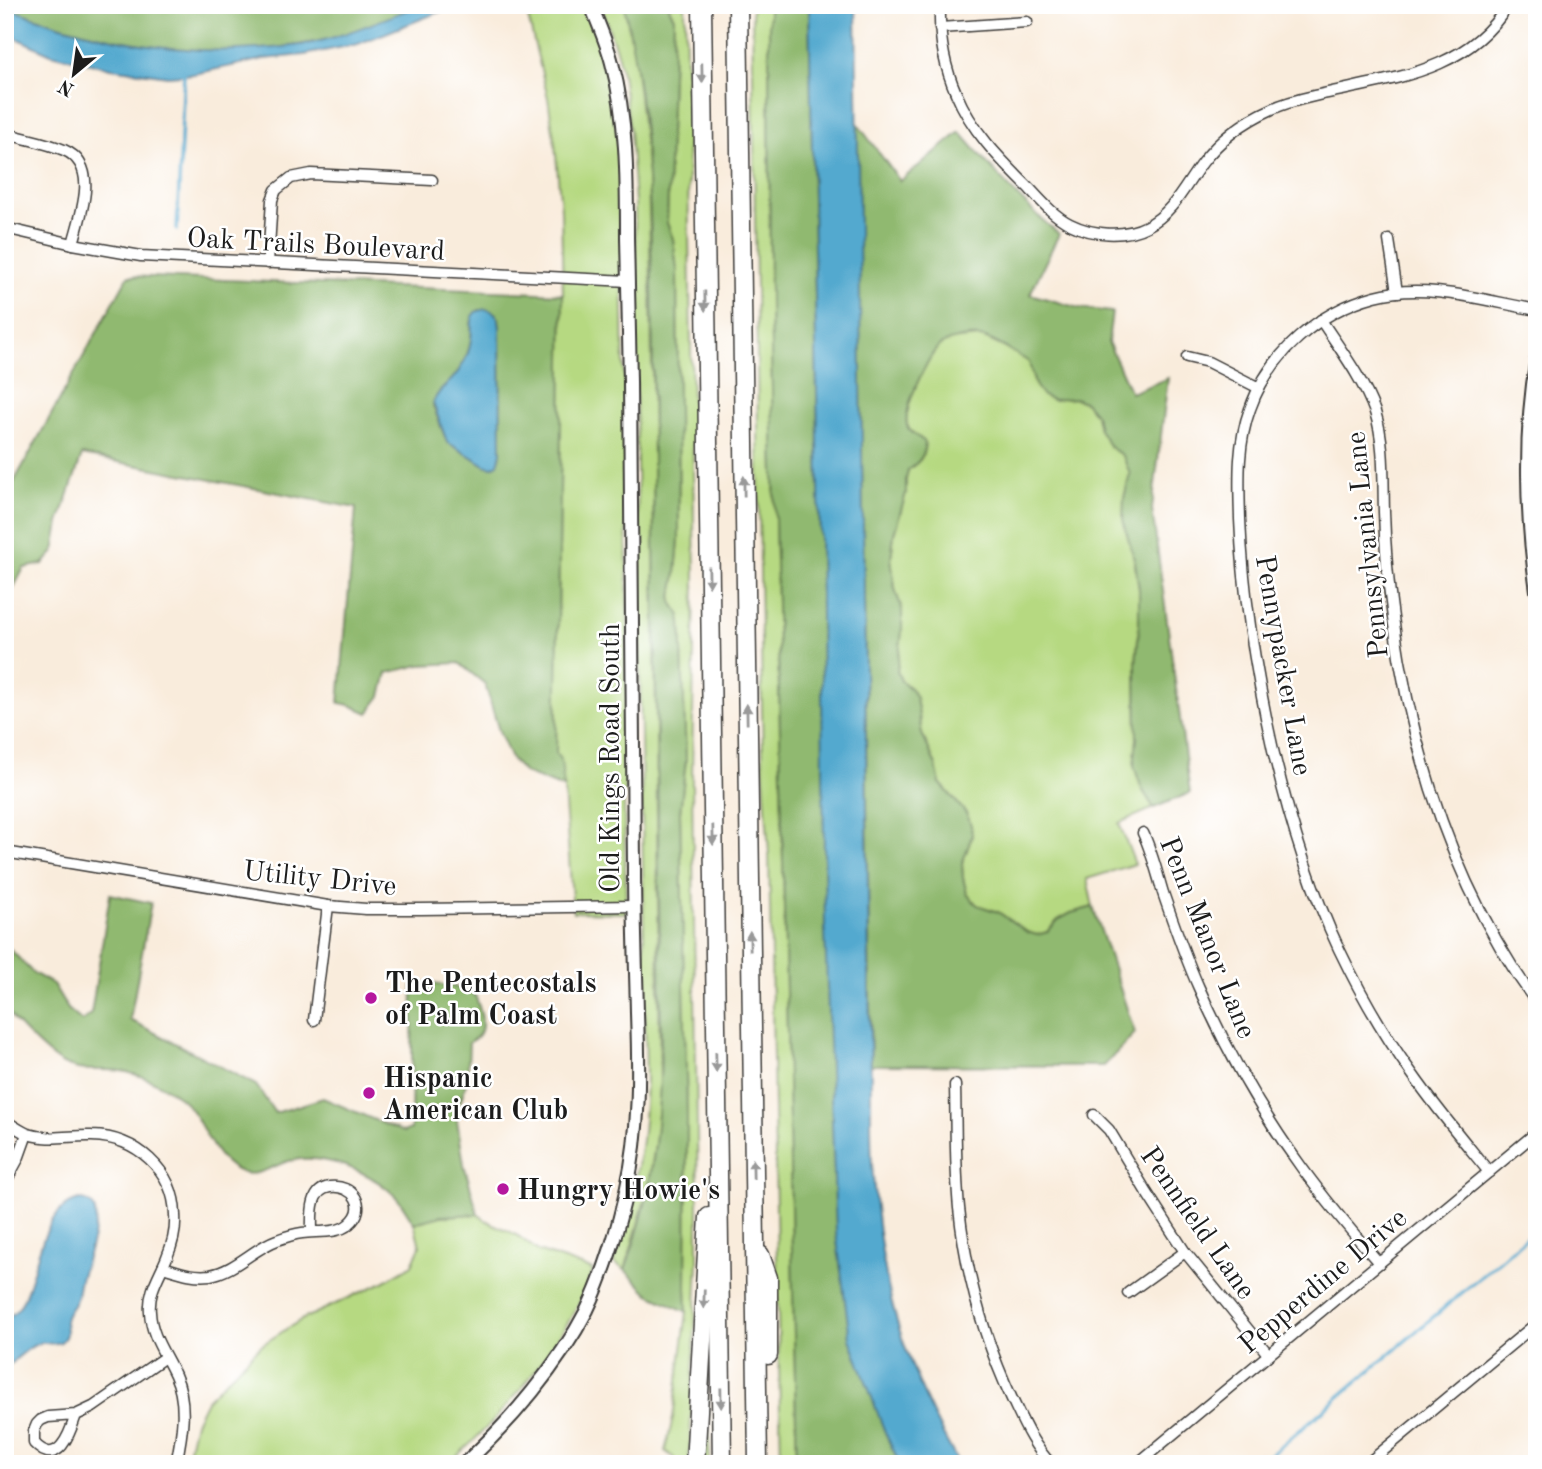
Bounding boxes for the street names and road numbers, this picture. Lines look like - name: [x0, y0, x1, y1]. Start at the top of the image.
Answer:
- street label: Oak Trails Boulevard: [186, 225, 446, 267]
- street label: Pennsylvania Lane: [1343, 430, 1395, 660]
- street label: Pennypacker Lane: [1249, 553, 1315, 778]
- street label: Old Kings Road South: [598, 623, 626, 893]
- street label: Penn Manor Lane: [1153, 833, 1259, 1043]
- street label: Utility Drive: [242, 858, 398, 902]
- street label: Pennfield Lane: [1134, 1142, 1259, 1305]
- street label: Pepperdine Drive: [1235, 1204, 1413, 1360]

